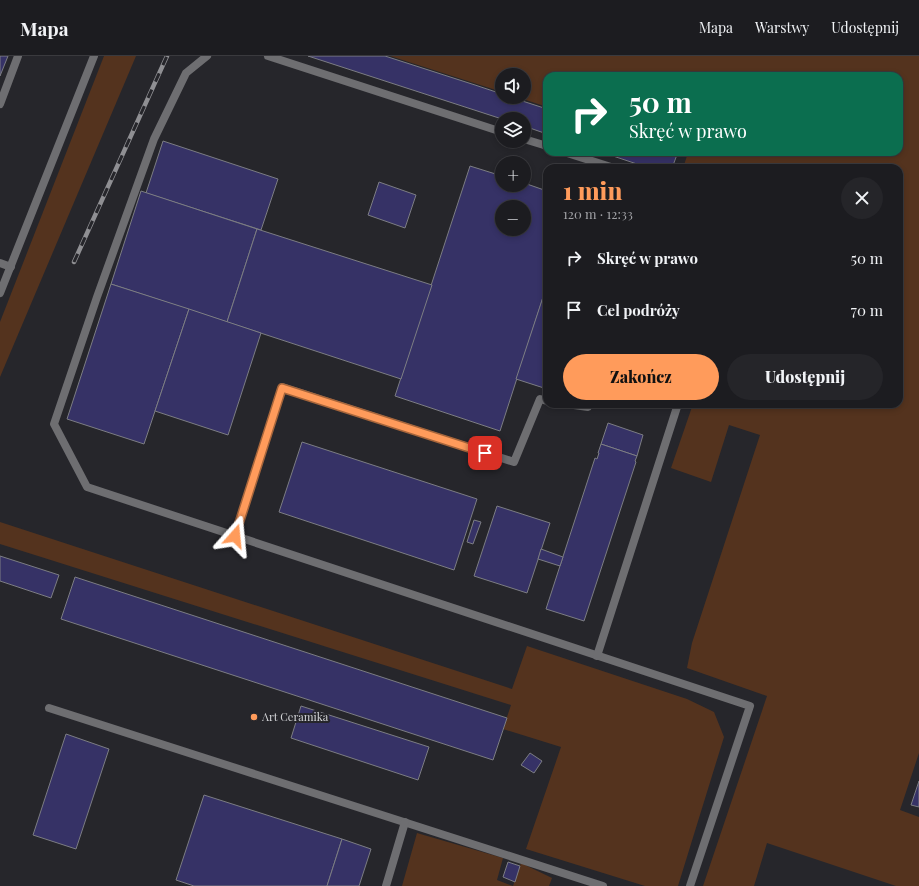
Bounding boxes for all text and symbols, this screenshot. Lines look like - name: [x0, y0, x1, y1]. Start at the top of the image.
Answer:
- text: Mapa: [20, 15, 69, 41]
- text: Mapa: [699, 18, 733, 37]
- text: Warstwy: [755, 18, 809, 37]
- text: Udostępnij: [831, 18, 899, 37]
- map controls: [495, 68, 531, 236]
- button: sound: [495, 68, 531, 104]
- text: 50 m: [629, 83, 692, 120]
- icon: right: [563, 88, 615, 140]
- button: layers: [495, 112, 531, 148]
- text: Skręć w prawo: [629, 119, 747, 143]
- button: +: [495, 156, 531, 192]
- text: 1 min: [563, 174, 622, 206]
- button: close: [841, 177, 883, 219]
- button: −: [495, 200, 531, 236]
- text: 120 m · 12:33: [563, 205, 633, 222]
- icon: right: [563, 247, 585, 269]
- text: Skręć w prawo: [597, 248, 698, 268]
- text: 50 m: [851, 248, 883, 268]
- icon: arrive: [563, 299, 585, 321]
- text: Cel podróży: [597, 300, 680, 320]
- text: 70 m: [851, 300, 883, 320]
- button: Zakończ: [563, 354, 719, 400]
- button: Udostępnij: [727, 354, 883, 400]
- pin: [468, 436, 502, 470]
- icon: arrive: [474, 442, 496, 464]
- position arrow: [214, 515, 256, 557]
- place label: Art Ceramika: [261, 709, 329, 724]
- marker: Art Ceramika: [249, 712, 259, 722]

